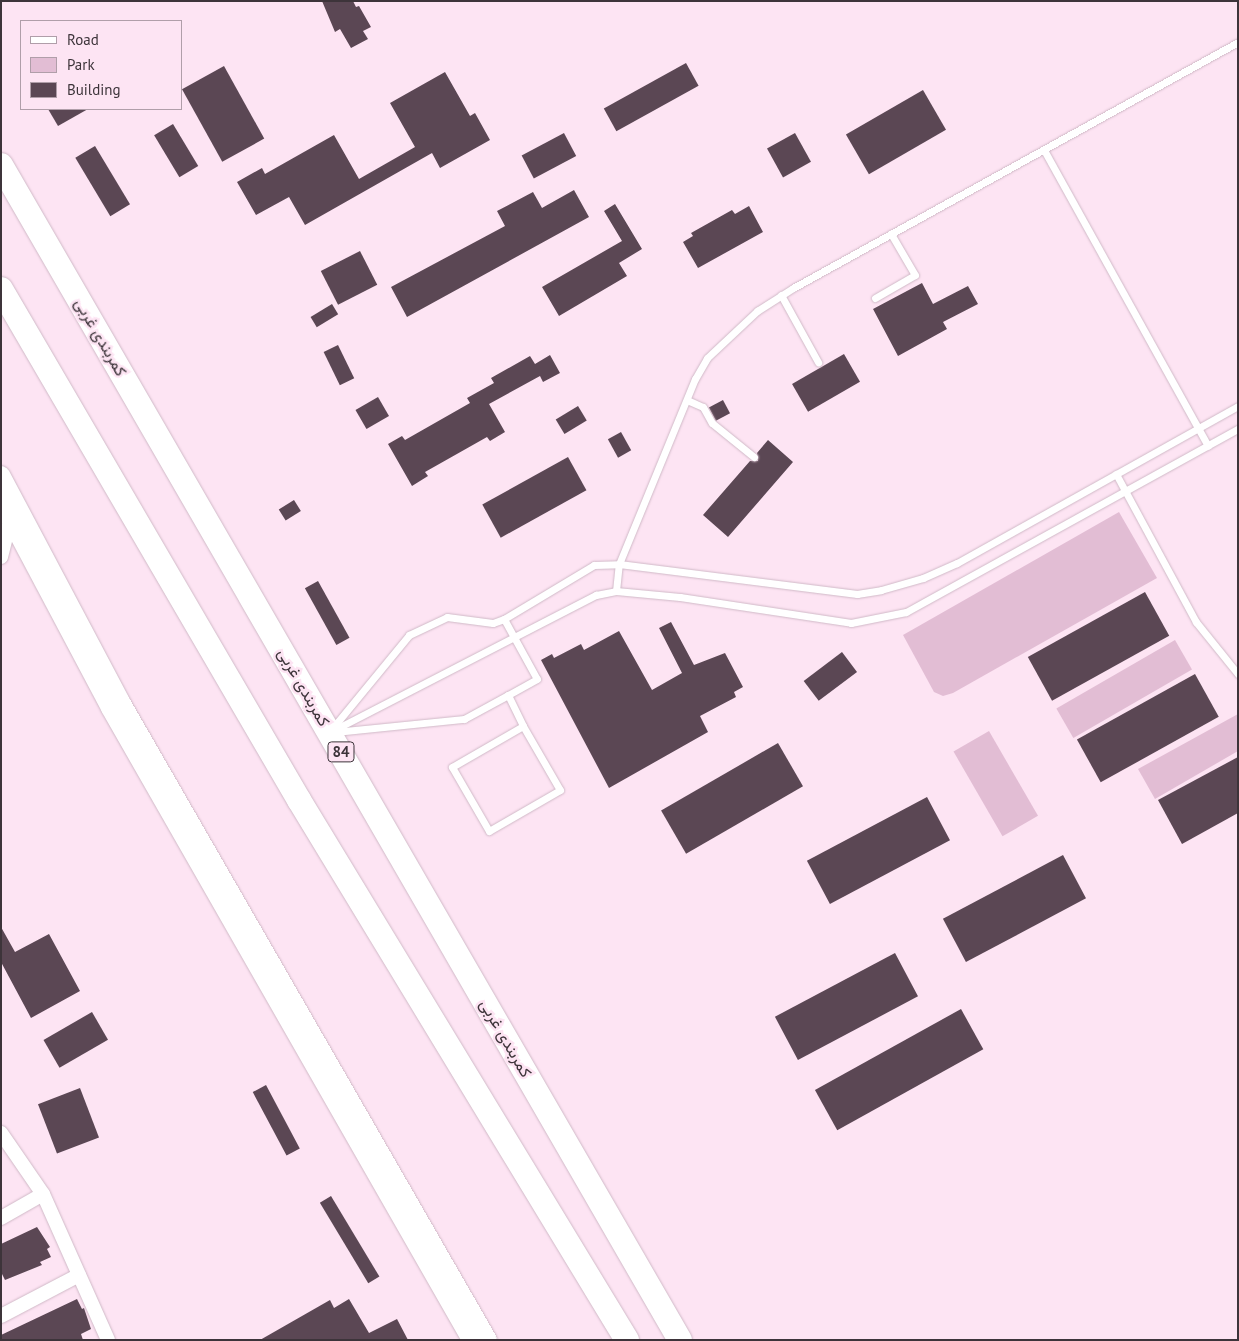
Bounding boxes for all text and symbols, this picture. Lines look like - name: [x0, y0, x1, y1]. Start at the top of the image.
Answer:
- legend: [20, 20, 182, 110]
- text: Road: [67, 30, 99, 49]
- text: Park: [67, 55, 95, 74]
- text: Building: [67, 80, 121, 99]
- street label: کمربندی غربی: [71, 295, 131, 379]
- street label: کمربندی غربی: [274, 645, 334, 729]
- road number: 84: [327, 740, 355, 764]
- street label: کمربندی غربی: [476, 996, 536, 1080]

